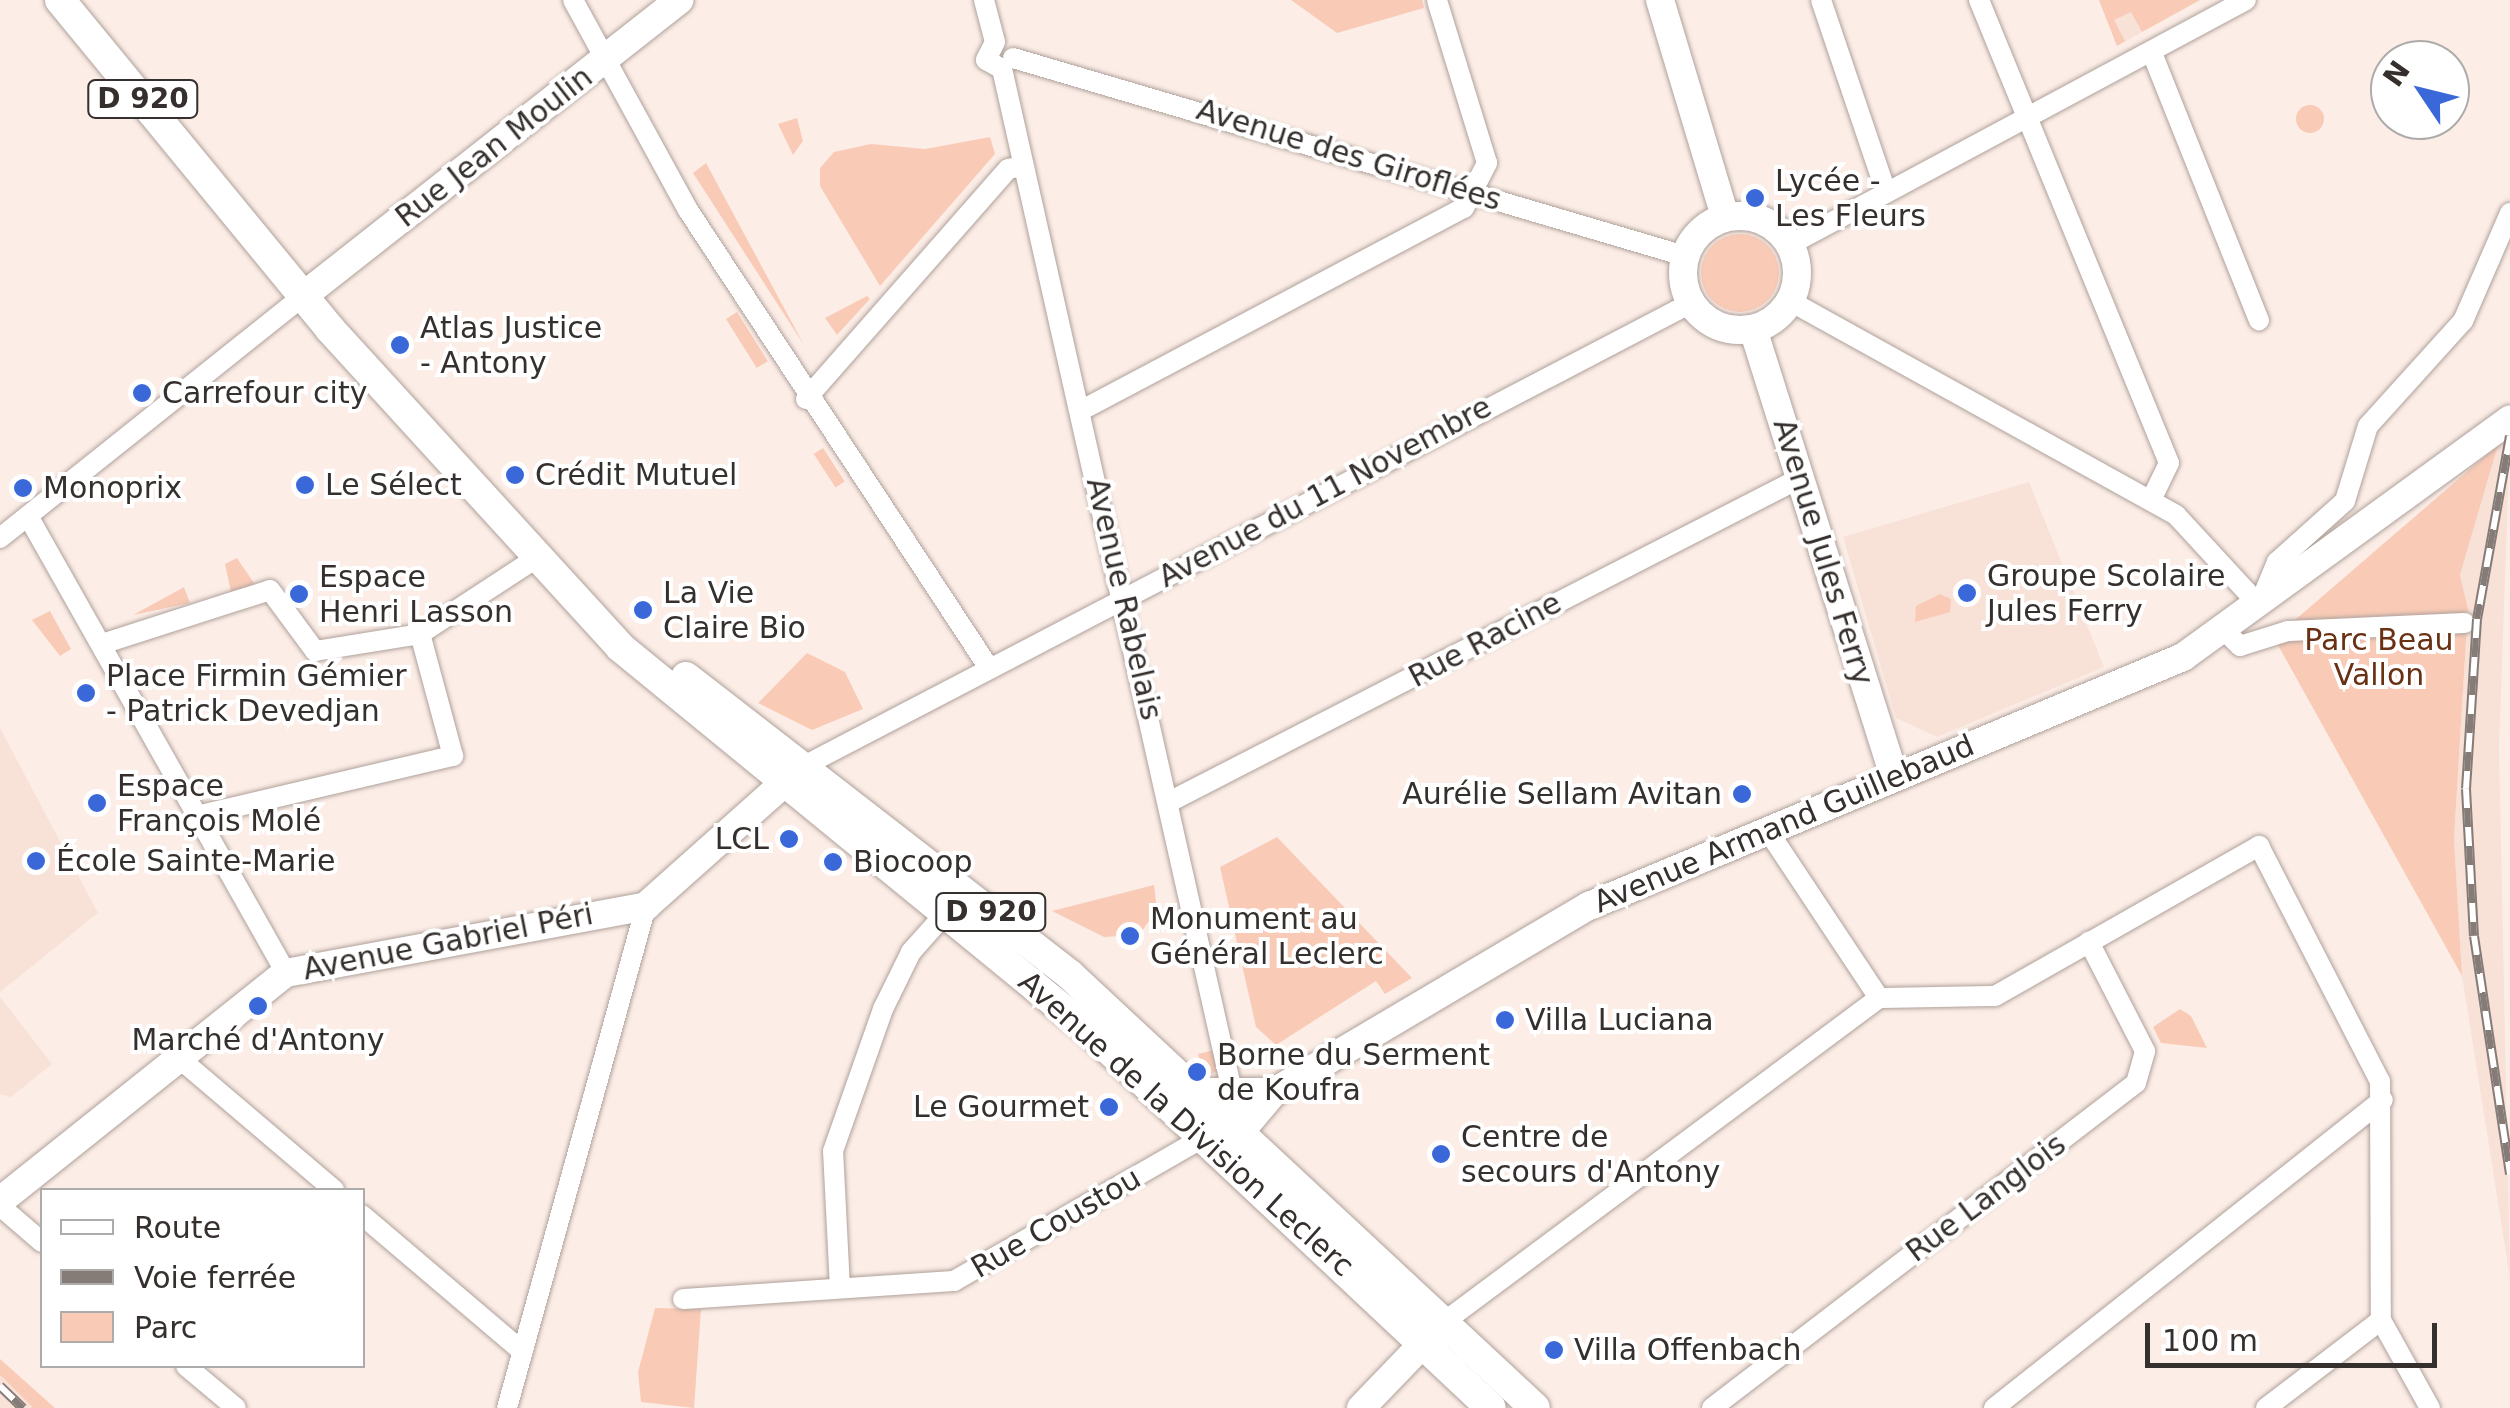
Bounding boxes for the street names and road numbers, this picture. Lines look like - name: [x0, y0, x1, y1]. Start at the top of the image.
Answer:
- street label: Rue Jean Moulin: [388, 59, 600, 235]
- road number: D 920: [86, 76, 200, 122]
- street label: Avenue des Giroflées: [1192, 91, 1506, 219]
- street label: Avenue du 11 Novembre: [1152, 389, 1498, 595]
- street label: Avenue Jules Ferry: [1765, 414, 1881, 690]
- street label: Avenue Rabelais: [1079, 474, 1169, 724]
- street label: Rue Racine: [1403, 585, 1567, 695]
- street label: Avenue Armand Guillebaud: [1588, 727, 1980, 921]
- road number: D 920: [934, 889, 1048, 935]
- street label: Avenue Gabriel Péri: [300, 896, 596, 988]
- street label: Avenue de la Division Leclerc: [1011, 964, 1361, 1284]
- street label: Rue Langlois: [1899, 1126, 2073, 1270]
- street label: Rue Coustou: [965, 1160, 1147, 1286]

